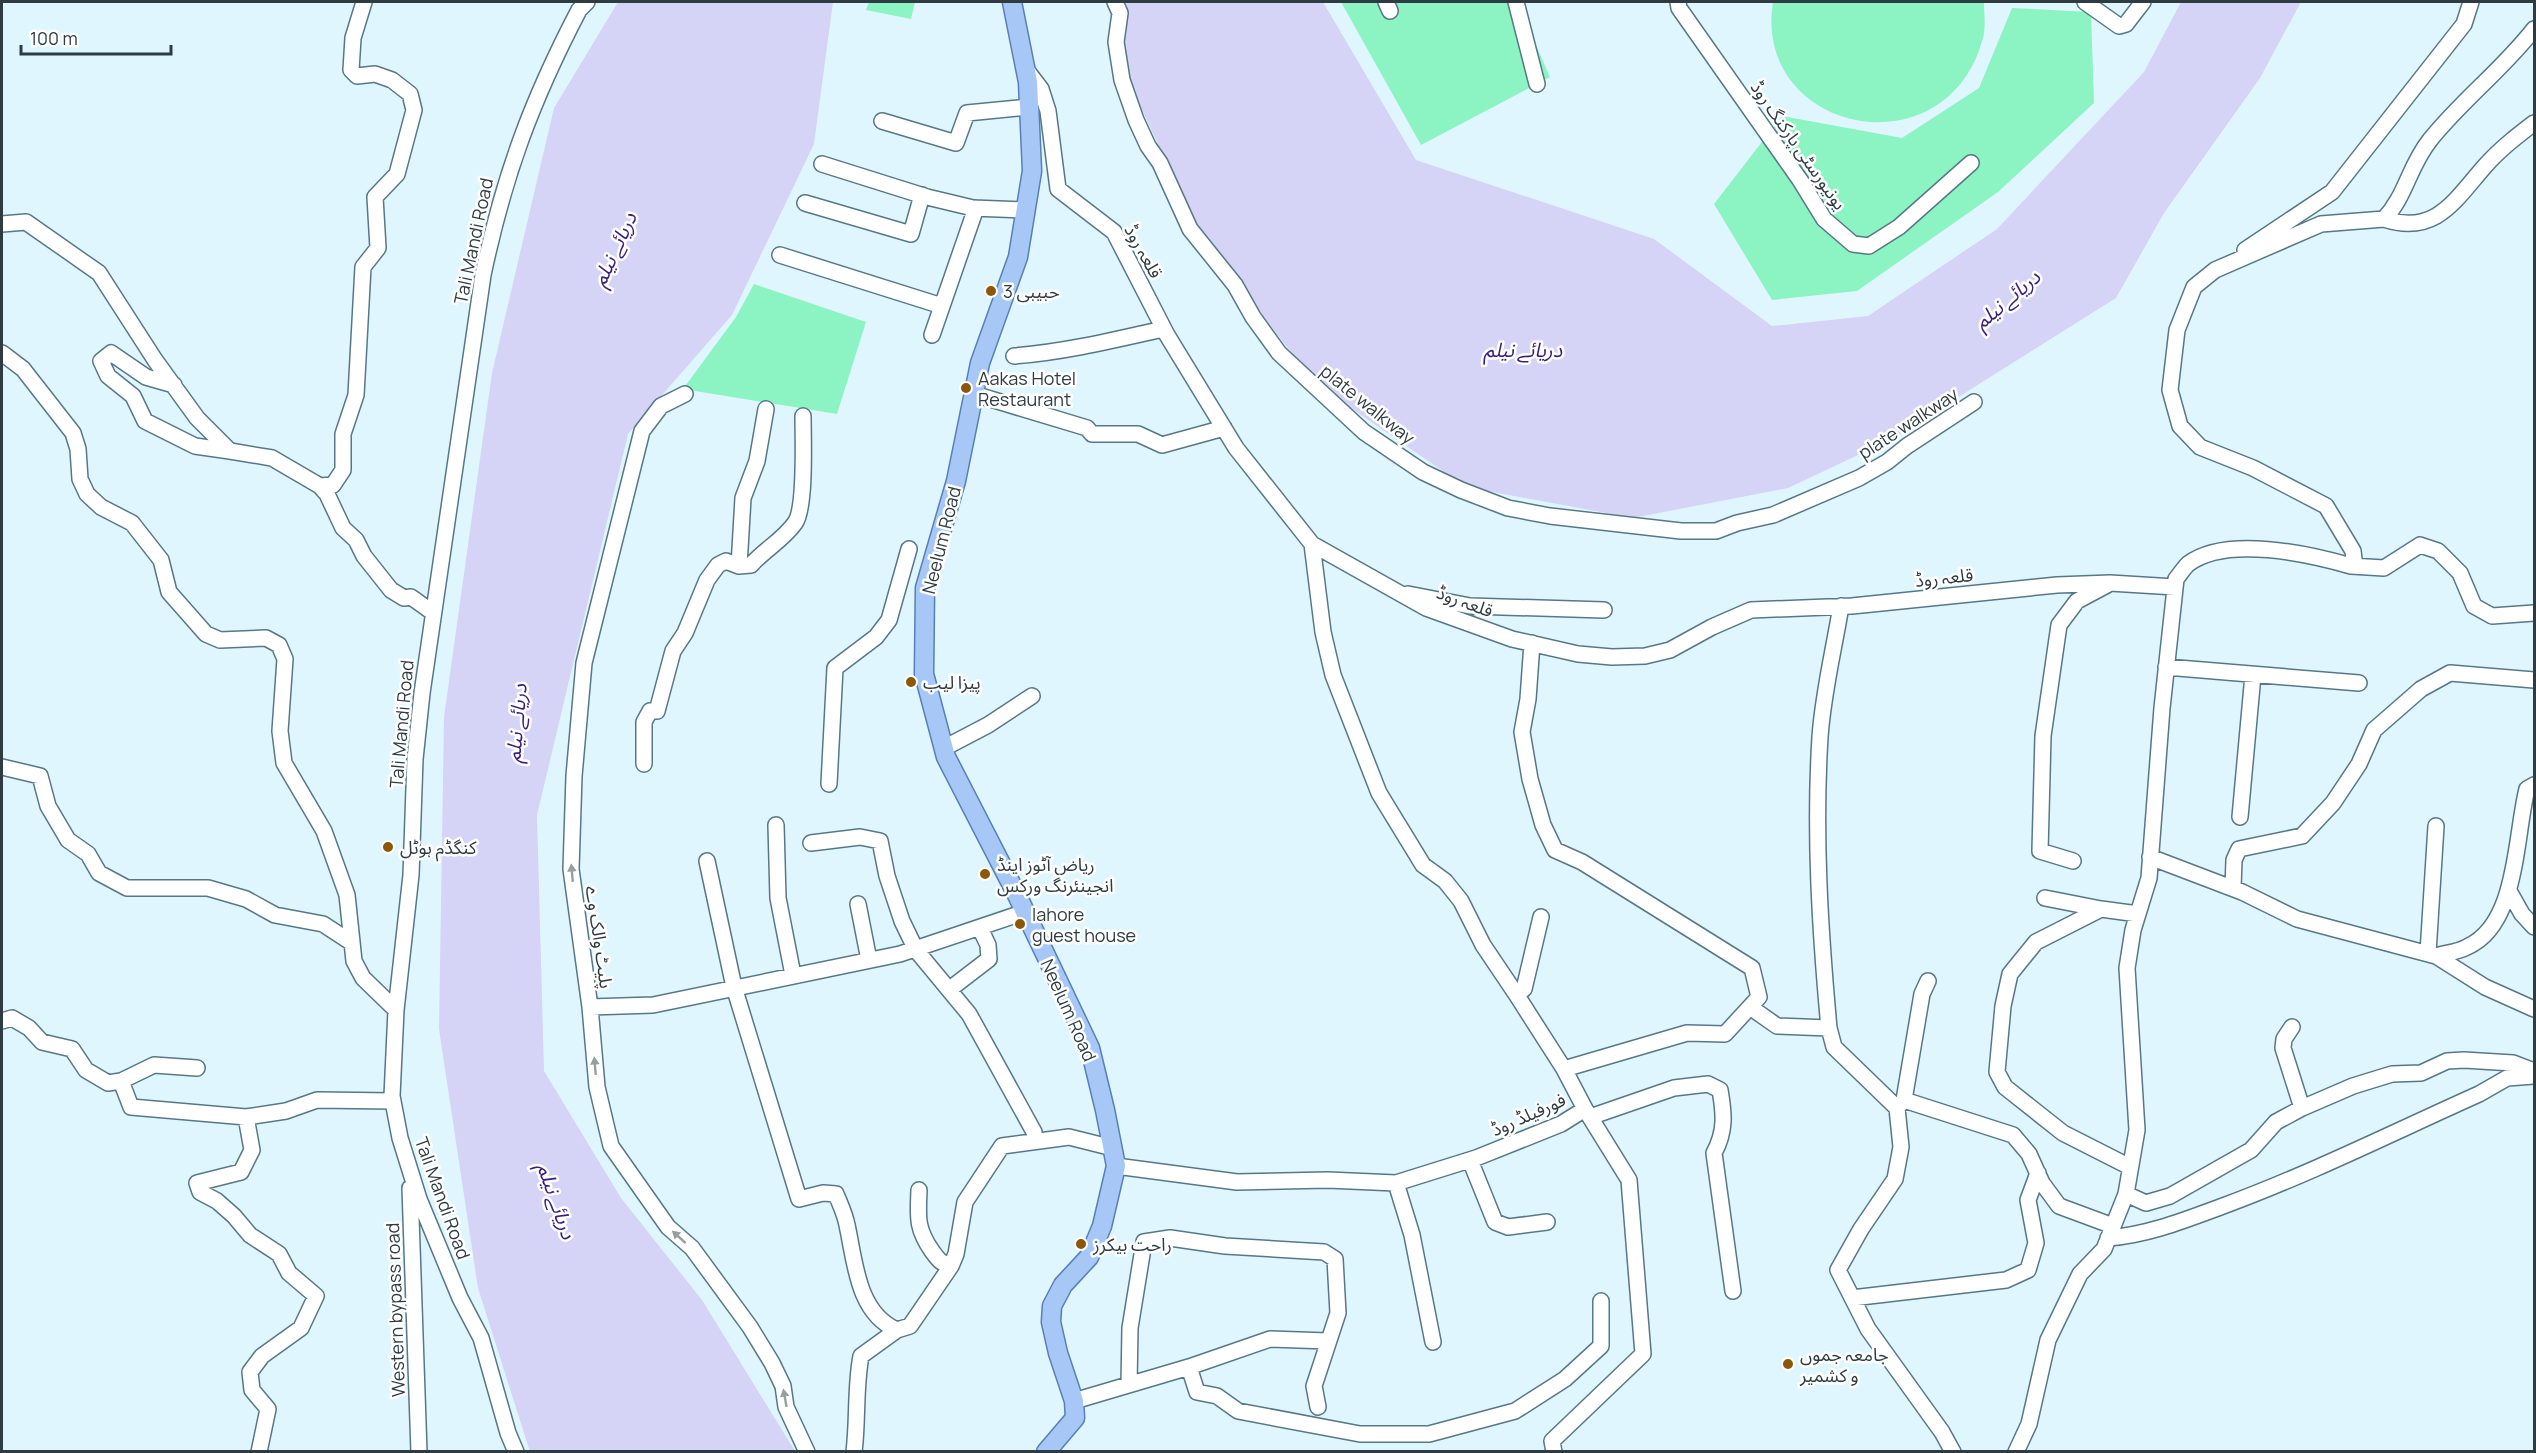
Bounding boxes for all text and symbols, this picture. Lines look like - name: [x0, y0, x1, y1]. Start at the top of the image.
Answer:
- scale bar: [21, 18, 171, 56]
- text: 100 m: [30, 26, 78, 50]
- street label: یونیورسٹی پارکنگ روڈ: [1745, 76, 1852, 214]
- street label: Tali Mandi Road: [448, 176, 498, 306]
- water label: دریائے نیلم: [585, 207, 645, 292]
- street label: قلعہ روڈ: [1119, 220, 1169, 282]
- water label: دریائے نیلم: [1967, 263, 2047, 337]
- place label: حبیبی 3: [1003, 279, 1059, 303]
- marker: حبیبی 3: [984, 284, 998, 298]
- water label: دریائے نیلم: [1483, 336, 1563, 365]
- street label: plate walkway: [1316, 359, 1420, 450]
- place label: Aakas Hotel Restaurant: [978, 366, 1076, 411]
- marker: Aakas Hotel Restaurant: [959, 381, 973, 395]
- street label: plate walkway: [1853, 381, 1963, 464]
- street label: Neelum Road: [916, 484, 966, 596]
- street label: قلعہ روڈ: [1914, 562, 1974, 592]
- street label: قلعہ روڈ: [1434, 580, 1496, 622]
- street label: Tali Mandi Road: [383, 659, 419, 789]
- place label: پیزا لیب: [923, 670, 981, 694]
- marker: پیزا لیب: [904, 675, 918, 689]
- water label: دریائے نیلم: [499, 682, 535, 764]
- place label: کنگڈم ہوٹل: [400, 835, 477, 862]
- marker: کنگڈم ہوٹل: [381, 840, 395, 854]
- place label: ریاض آٹوز اینڈ انجینئرنگ ورکس: [997, 852, 1113, 897]
- one-way arrow: [567, 863, 577, 882]
- marker: ریاض آٹوز اینڈ انجینئرنگ ورکس: [978, 867, 992, 881]
- street label: پلیٹ والک وے: [581, 884, 619, 990]
- place label: lahore guest house: [1032, 902, 1136, 947]
- marker: lahore guest house: [1013, 917, 1027, 931]
- street label: Neelum Road: [1036, 955, 1102, 1065]
- one-way arrow: [590, 1057, 600, 1076]
- street label: فورفیلڈ روڈ: [1487, 1087, 1569, 1141]
- street label: Tali Mandi Road: [410, 1134, 476, 1262]
- water label: دریائے نیلم: [529, 1159, 583, 1244]
- street label: Western bypass road: [380, 1222, 410, 1398]
- one-way arrow: [672, 1231, 687, 1244]
- place label: راحت بیکرز: [1092, 1232, 1172, 1256]
- marker: راحت بیکرز: [1074, 1237, 1088, 1251]
- place label: جامعہ جموں و کشمیر: [1799, 1342, 1889, 1387]
- marker: جامعہ جموں و کشمیر: [1781, 1357, 1795, 1371]
- one-way arrow: [780, 1388, 789, 1407]

